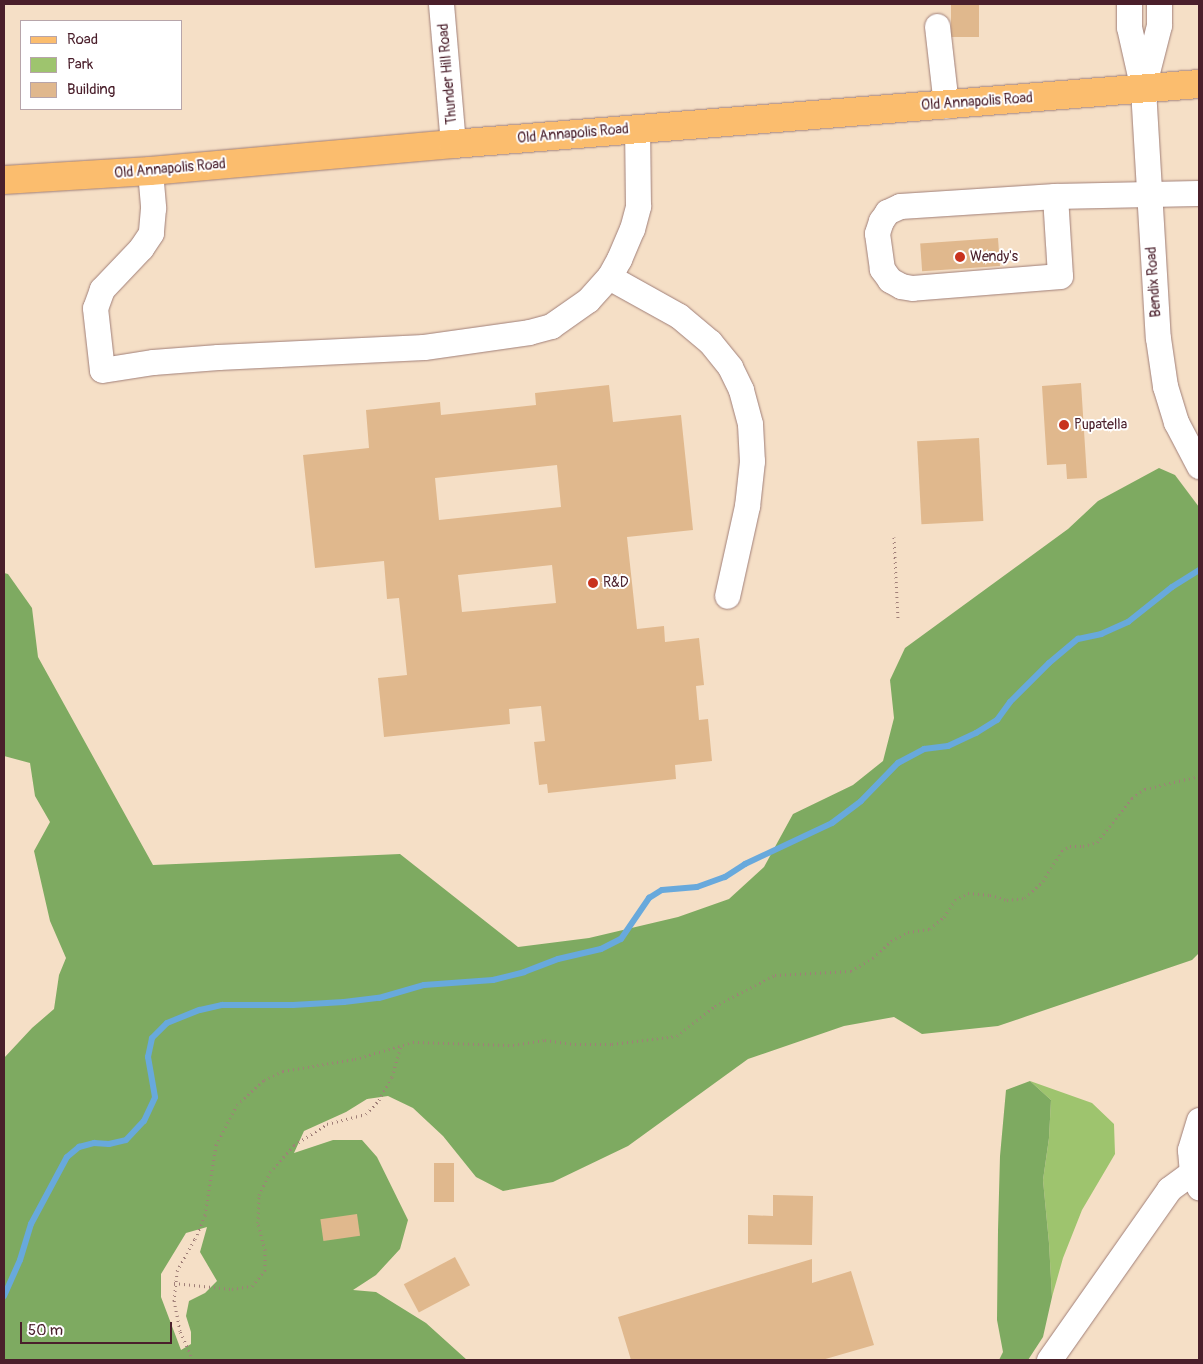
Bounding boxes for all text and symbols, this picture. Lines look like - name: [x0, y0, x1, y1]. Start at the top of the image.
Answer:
- legend: [20, 20, 182, 110]
- street label: Thunder Hill Road: [435, 23, 461, 125]
- text: Road: [67, 30, 98, 49]
- text: Park: [67, 55, 93, 74]
- text: Building: [67, 80, 115, 99]
- street label: Old Annapolis Road: [921, 90, 1033, 114]
- street label: Old Annapolis Road: [517, 121, 629, 147]
- street label: Old Annapolis Road: [114, 156, 226, 182]
- street label: Bendix Road: [1143, 246, 1165, 318]
- place label: Wendy's: [970, 249, 1018, 265]
- marker: Wendy's: [954, 251, 966, 263]
- place label: Pupatella: [1074, 417, 1127, 433]
- marker: Pupatella: [1058, 419, 1070, 431]
- place label: R&D: [603, 575, 629, 591]
- marker: R&D: [587, 577, 599, 589]
- scale bar: [22, 1312, 175, 1344]
- text: 50 m: [28, 1321, 63, 1340]

